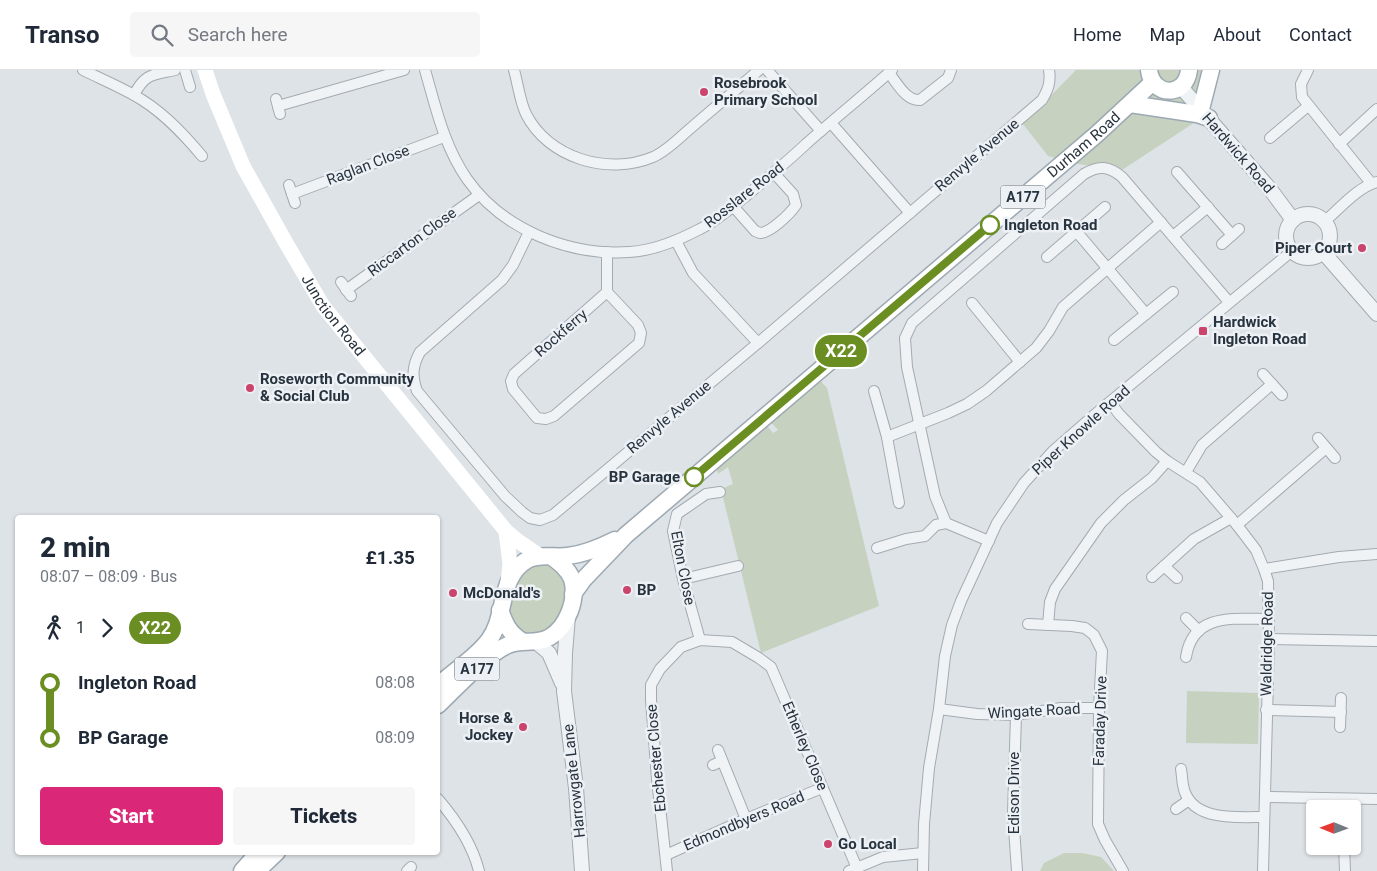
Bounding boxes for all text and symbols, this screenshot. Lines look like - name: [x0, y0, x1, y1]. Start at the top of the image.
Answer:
- search box: [130, 12, 480, 57]
- text: Transo: [25, 21, 100, 49]
- icon: search: [148, 21, 176, 49]
- text: Search here: [188, 23, 288, 46]
- text: Home: [1073, 24, 1122, 45]
- text: Map: [1150, 24, 1185, 45]
- text: About: [1213, 24, 1261, 45]
- text: Contact: [1289, 24, 1352, 45]
- place label: Rosebrook Primary School: [714, 74, 817, 109]
- marker: Rosebrook Primary School: [698, 86, 710, 98]
- street label: Durham Road: [1044, 108, 1124, 181]
- street label: Hardwick Road: [1198, 109, 1278, 197]
- street label: Renvyle Avenue: [931, 115, 1023, 195]
- street label: Raglan Close: [324, 141, 412, 189]
- street label: Rosslare Road: [701, 158, 787, 232]
- road number: A177: [1000, 185, 1046, 208]
- street label: Riccarton Close: [364, 204, 460, 280]
- marker: Ingleton Road: [980, 215, 1000, 235]
- place label: Ingleton Road: [1004, 216, 1097, 234]
- place label: Piper Court: [1275, 239, 1352, 257]
- marker: Piper Court: [1356, 242, 1368, 254]
- street label: Junction Road: [298, 271, 369, 359]
- street label: Rockferry: [531, 305, 591, 361]
- place label: Hardwick Ingleton Road: [1213, 313, 1306, 348]
- marker: Hardwick Ingleton Road: [1197, 325, 1209, 337]
- line badge: X22: [812, 335, 870, 367]
- text: X22: [825, 340, 857, 361]
- place label: Roseworth Community & Social Club: [260, 370, 415, 405]
- street label: Renvyle Avenue: [623, 377, 715, 457]
- street label: Piper Knowle Road: [1028, 381, 1134, 479]
- marker: Roseworth Community & Social Club: [244, 382, 256, 394]
- marker: BP Garage: [684, 467, 704, 487]
- place label: BP Garage: [609, 468, 680, 486]
- street label: Elton Close: [667, 529, 699, 607]
- text: 2 min: [40, 531, 111, 564]
- text: £1.35: [365, 546, 415, 569]
- text: 08:07 – 08:09 · Bus: [40, 567, 177, 586]
- place label: BP: [637, 581, 657, 599]
- place label: McDonald's: [463, 584, 541, 602]
- marker: BP: [621, 584, 633, 596]
- marker: McDonald's: [447, 587, 459, 599]
- street label: Waldridge Road: [1257, 591, 1277, 697]
- icon: walk: [40, 614, 68, 642]
- icon: forward: [93, 614, 121, 642]
- text: X22: [139, 617, 171, 638]
- text: 1: [76, 618, 85, 637]
- road number: A177: [454, 658, 500, 680]
- text: Ingleton Road: [78, 671, 196, 694]
- text: 08:08: [375, 673, 415, 692]
- street label: Faraday Drive: [1089, 676, 1111, 766]
- street label: Etherley Close: [778, 699, 832, 793]
- street label: Wingate Road: [987, 700, 1081, 722]
- street label: Ebchester Close: [642, 703, 670, 813]
- place label: Horse & Jockey: [459, 709, 513, 744]
- marker: Horse & Jockey: [517, 721, 529, 733]
- street label: Harrowgate Lane: [559, 723, 589, 839]
- text: BP Garage: [78, 726, 168, 749]
- text: 08:09: [375, 728, 415, 747]
- street label: Edison Drive: [1005, 752, 1023, 834]
- button: Start: [40, 787, 223, 845]
- button: Tickets: [233, 787, 415, 845]
- street label: Edmondbyers Road: [681, 787, 807, 855]
- north arrow: [1306, 800, 1361, 855]
- map controls: [1306, 800, 1361, 855]
- place label: Go Local: [838, 835, 897, 853]
- marker: Go Local: [822, 838, 834, 850]

